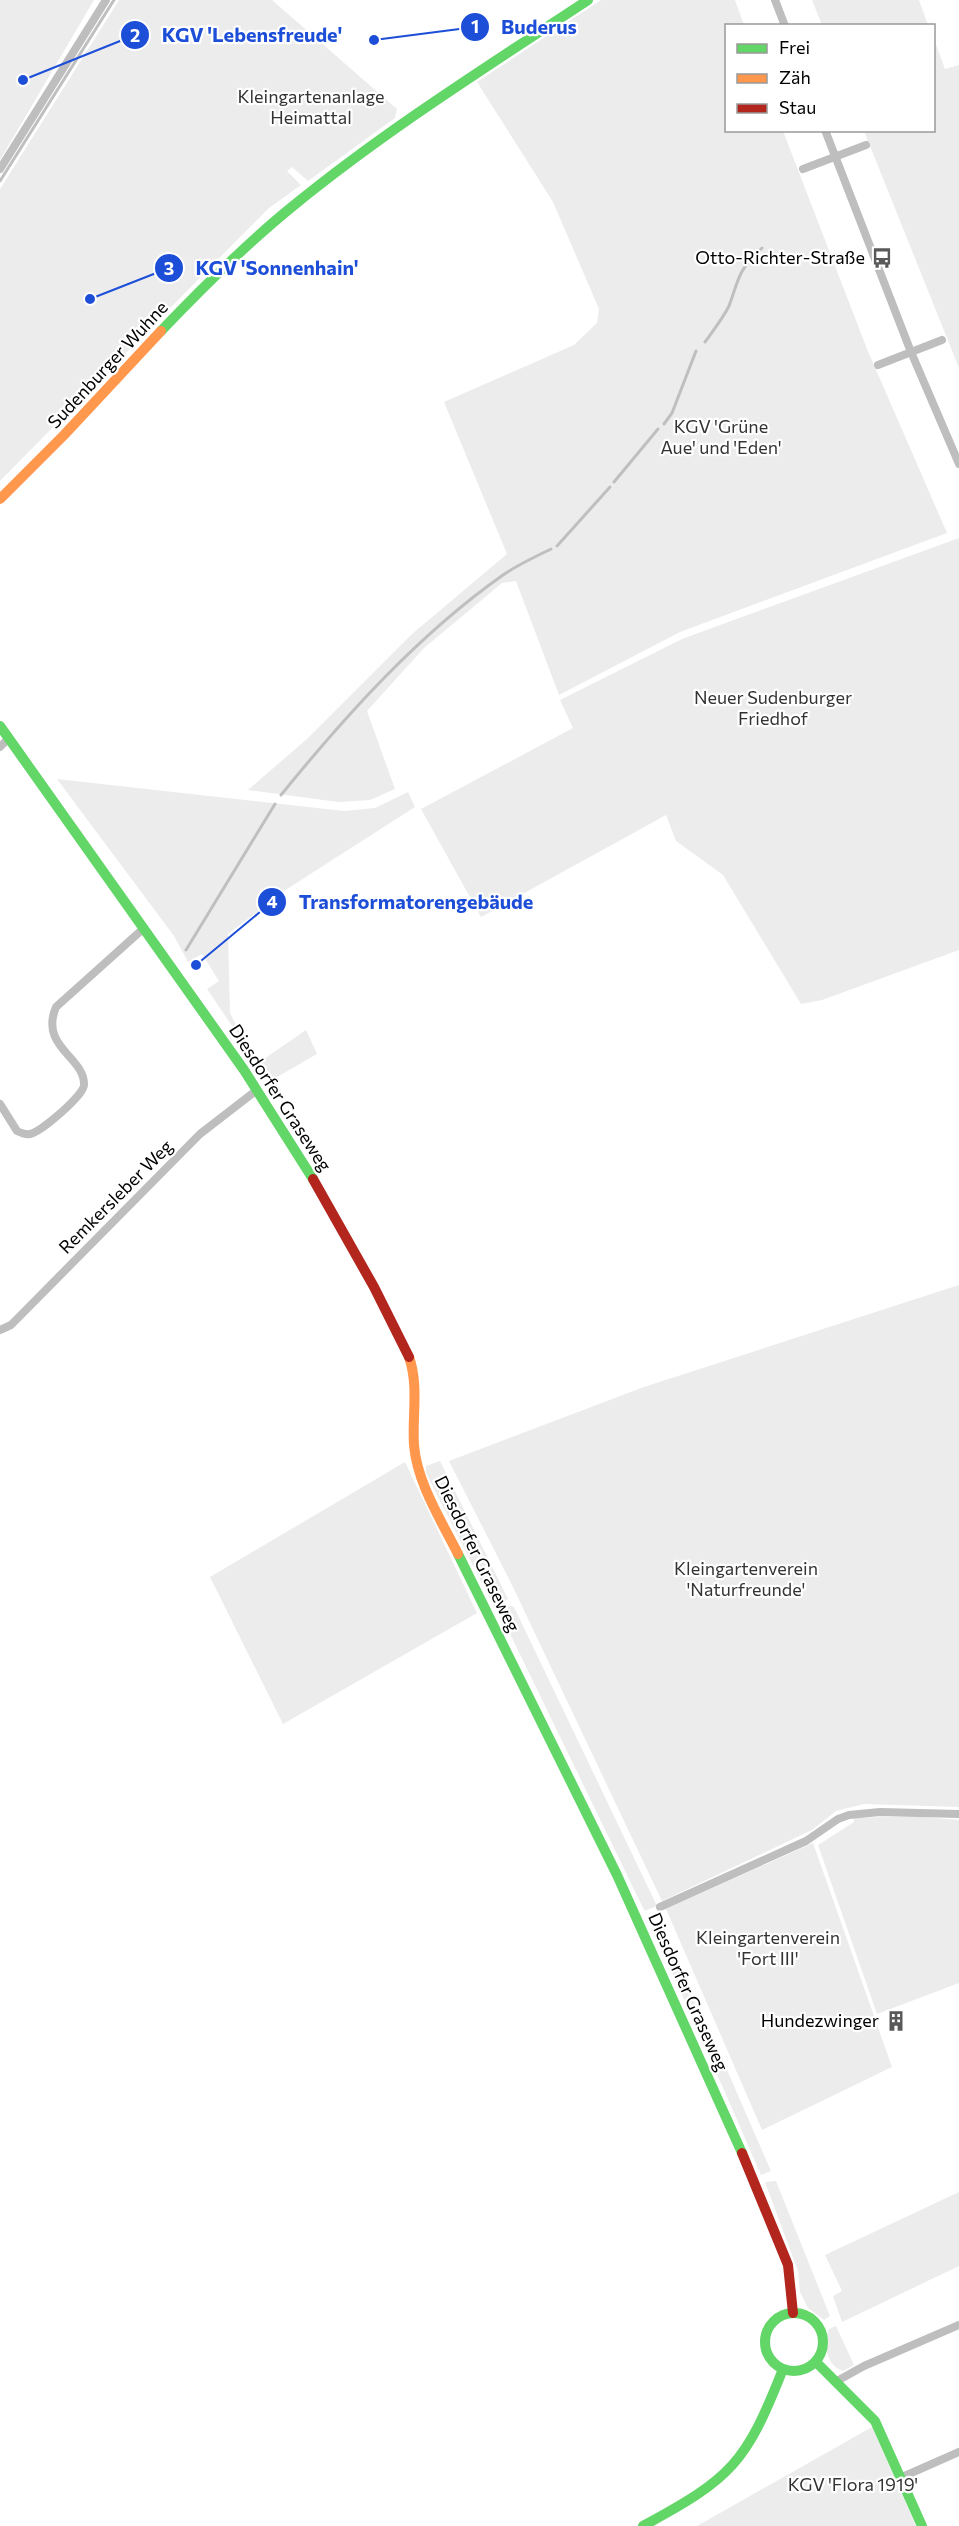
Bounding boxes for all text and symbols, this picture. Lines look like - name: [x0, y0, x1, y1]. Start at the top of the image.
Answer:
- callout: Buderus: [460, 8, 589, 46]
- text: Buderus: [501, 14, 577, 38]
- text: 1: [471, 15, 479, 37]
- callout: KGV 'Lebensfreude': [120, 16, 354, 54]
- text: KGV 'Lebensfreude': [162, 22, 342, 46]
- text: 2: [130, 24, 140, 46]
- legend: [725, 24, 935, 132]
- text: Frei: [779, 36, 810, 58]
- text: Zäh: [779, 66, 811, 88]
- park label: Kleingartenanlage Heimattal: [237, 85, 385, 128]
- text: Stau: [779, 96, 816, 118]
- place label: Otto-Richter-Straße: [695, 246, 865, 268]
- bus stop icon: Otto-Richter-Straße: [870, 246, 894, 270]
- callout: KGV 'Sonnenhain': [154, 249, 371, 287]
- text: KGV 'Sonnenhain': [195, 255, 359, 279]
- text: 3: [164, 257, 174, 279]
- street label: Sudenburger Wuhne: [43, 296, 172, 433]
- park label: KGV 'Grüne Aue' und 'Eden': [660, 415, 782, 458]
- park label: Neuer Sudenburger Friedhof: [694, 686, 852, 729]
- callout: Transformatorengebäude: [257, 883, 545, 921]
- text: Transformatorengebäude: [299, 889, 533, 913]
- text: 4: [266, 890, 278, 912]
- street label: Diesdorfer Graseweg: [225, 1020, 337, 1175]
- street label: Remkersleber Weg: [54, 1135, 177, 1258]
- street label: Diesdorfer Graseweg: [431, 1472, 525, 1636]
- park label: Kleingartenverein 'Naturfreunde': [674, 1557, 818, 1600]
- street label: Diesdorfer Graseweg: [644, 1909, 734, 2074]
- park label: Kleingartenverein 'Fort III': [696, 1926, 840, 1969]
- place label: Hundezwinger: [761, 2009, 879, 2031]
- building icon: Hundezwinger: [884, 2009, 908, 2033]
- park label: KGV 'Flora 1919': [788, 2473, 918, 2495]

